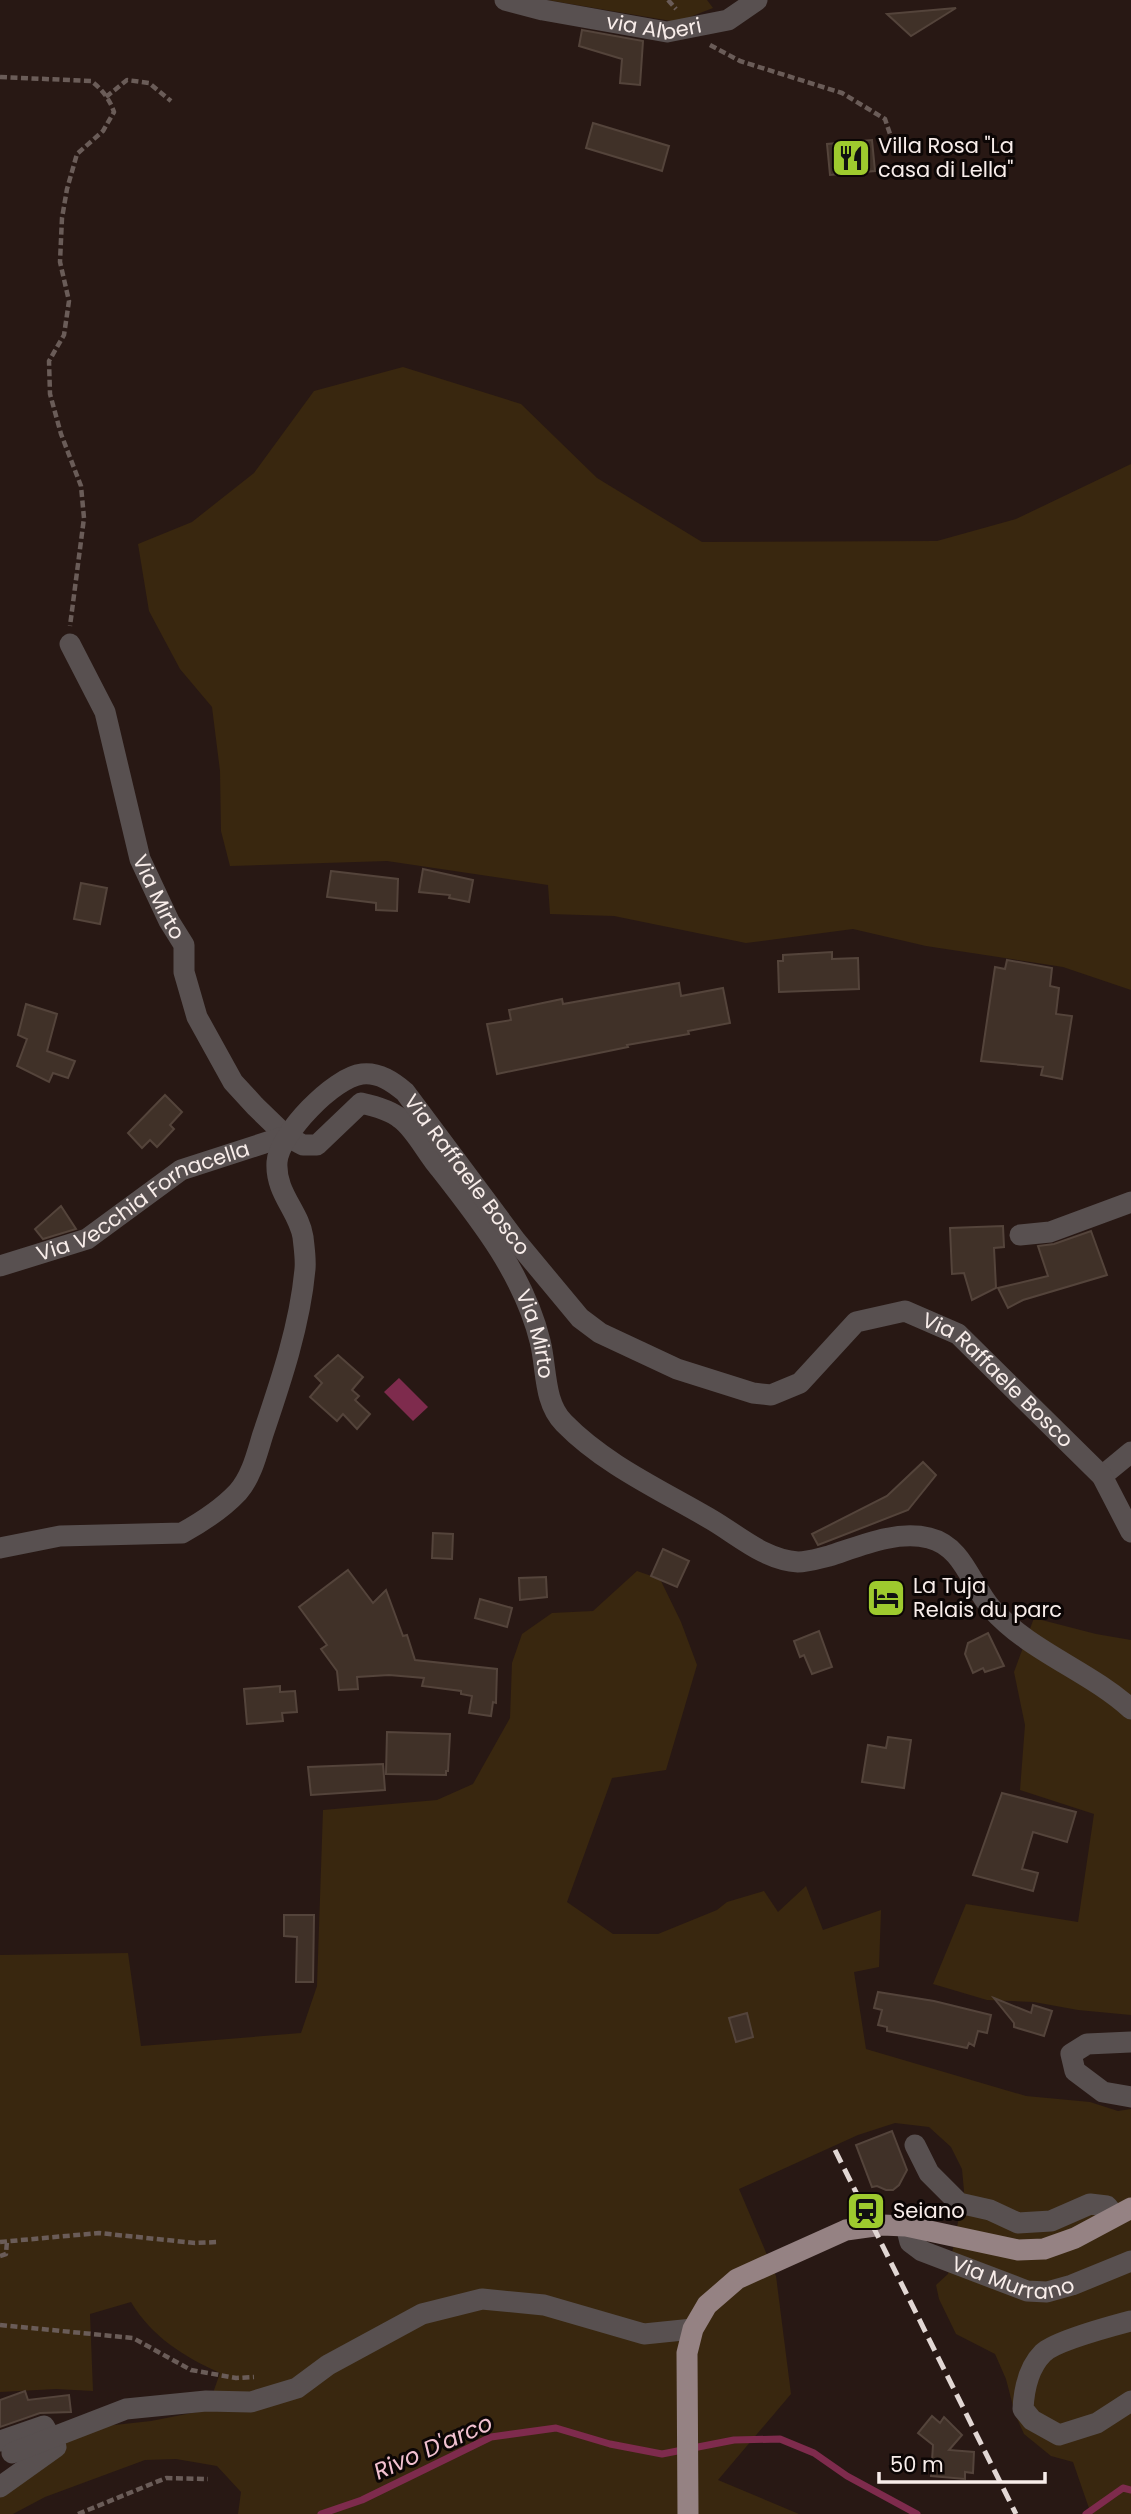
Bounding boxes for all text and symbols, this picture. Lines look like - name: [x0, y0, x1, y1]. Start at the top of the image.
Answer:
- street label: via Alberi: [604, 7, 704, 47]
- place label: Villa Rosa "La casa di Lella": [878, 131, 1014, 184]
- restaurant icon: Villa Rosa "La casa di Lella": [830, 137, 872, 179]
- street label: Via Mirto: [126, 850, 192, 945]
- street label: Via Raffaele Bosco: [397, 1088, 537, 1261]
- street label: Via Vecchia Fornacella: [33, 1134, 253, 1268]
- street label: Via Mirto: [509, 1285, 561, 1380]
- street label: Via Raffaele Bosco: [918, 1305, 1080, 1454]
- place label: La Tuja Relais du parc: [913, 1571, 1062, 1624]
- hotel icon: La Tuja Relais du parc: [865, 1577, 907, 1619]
- station icon: Seiano: [845, 2190, 887, 2232]
- place label: Seiano: [893, 2196, 965, 2225]
- street label: Via Murrano: [948, 2249, 1078, 2306]
- water label: Rivo D'arco: [369, 2407, 497, 2487]
- scale bar: [879, 2440, 1045, 2484]
- text: 50 m: [890, 2450, 944, 2479]

